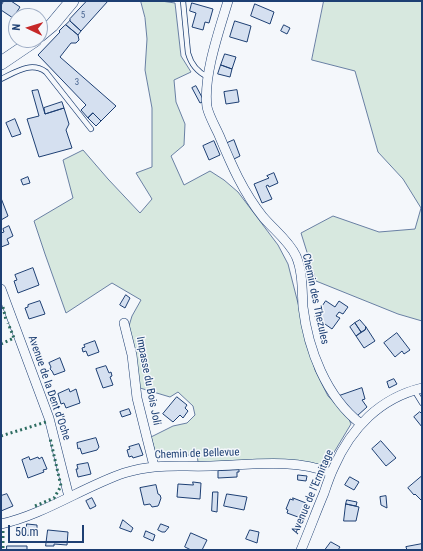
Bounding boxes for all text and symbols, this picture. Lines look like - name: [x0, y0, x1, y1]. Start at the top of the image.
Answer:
- north arrow: [8, 8, 48, 48]
- house number: 5: [81, 11, 85, 21]
- text: N: [10, 23, 23, 31]
- house number: 3: [75, 78, 79, 88]
- street label: Chemin des Thezules: [299, 252, 331, 346]
- street label: Avenue de la Dent d'Oche: [25, 334, 73, 442]
- street label: Impasse du Bois Joli: [133, 335, 163, 427]
- street label: Chemin de Bellevue: [154, 446, 240, 462]
- street label: Avenue de l'Ermitage: [289, 448, 337, 536]
- scale bar: [10, 517, 86, 543]
- text: 50 m: [15, 525, 39, 539]

